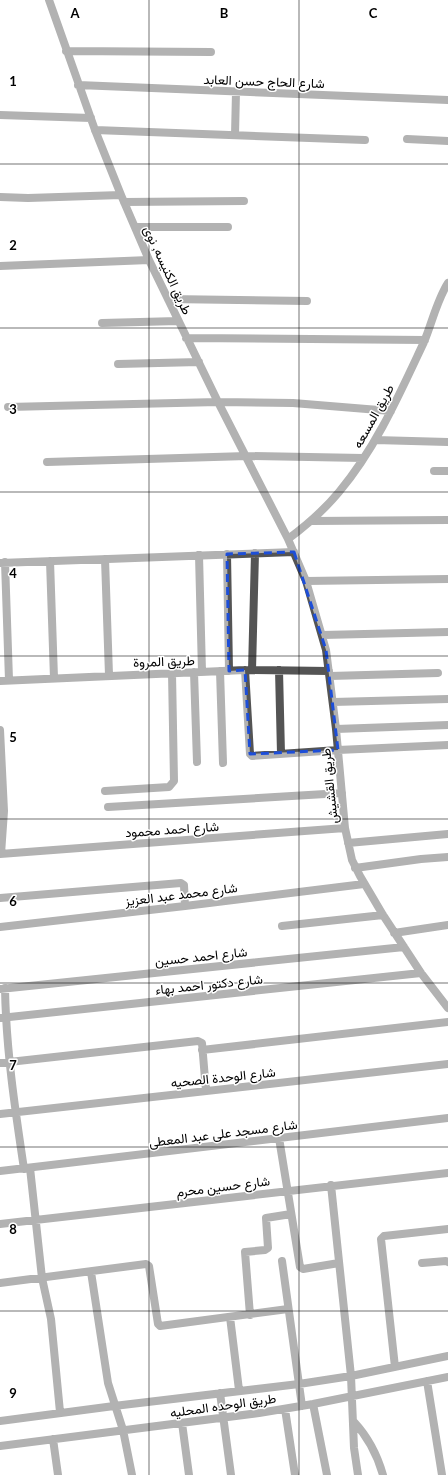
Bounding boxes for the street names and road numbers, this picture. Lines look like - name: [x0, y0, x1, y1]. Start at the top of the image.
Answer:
- street label: شارع الحاج حسن العابد: [203, 71, 325, 93]
- street label: طريق الكنيسه, نوى: [140, 223, 196, 317]
- street label: طريق المسعه: [349, 381, 398, 451]
- street label: طريق المروة: [133, 652, 195, 671]
- street label: طريق القشيش: [317, 747, 342, 825]
- street label: شارع احمد محمود: [124, 818, 220, 842]
- street label: شارع محمد عبد العزيز: [123, 879, 238, 911]
- street label: شارع احمد حسين: [154, 943, 248, 971]
- street label: شارع دكتور احمد بهاء: [154, 970, 264, 1000]
- street label: شارع الوحدة الصحيه: [170, 1064, 276, 1092]
- street label: شارع مسجد على عبد المعطى: [148, 1116, 298, 1152]
- street label: شارع حسين محرم: [175, 1172, 271, 1202]
- street label: طريق الوحده المحليه: [169, 1390, 277, 1421]

